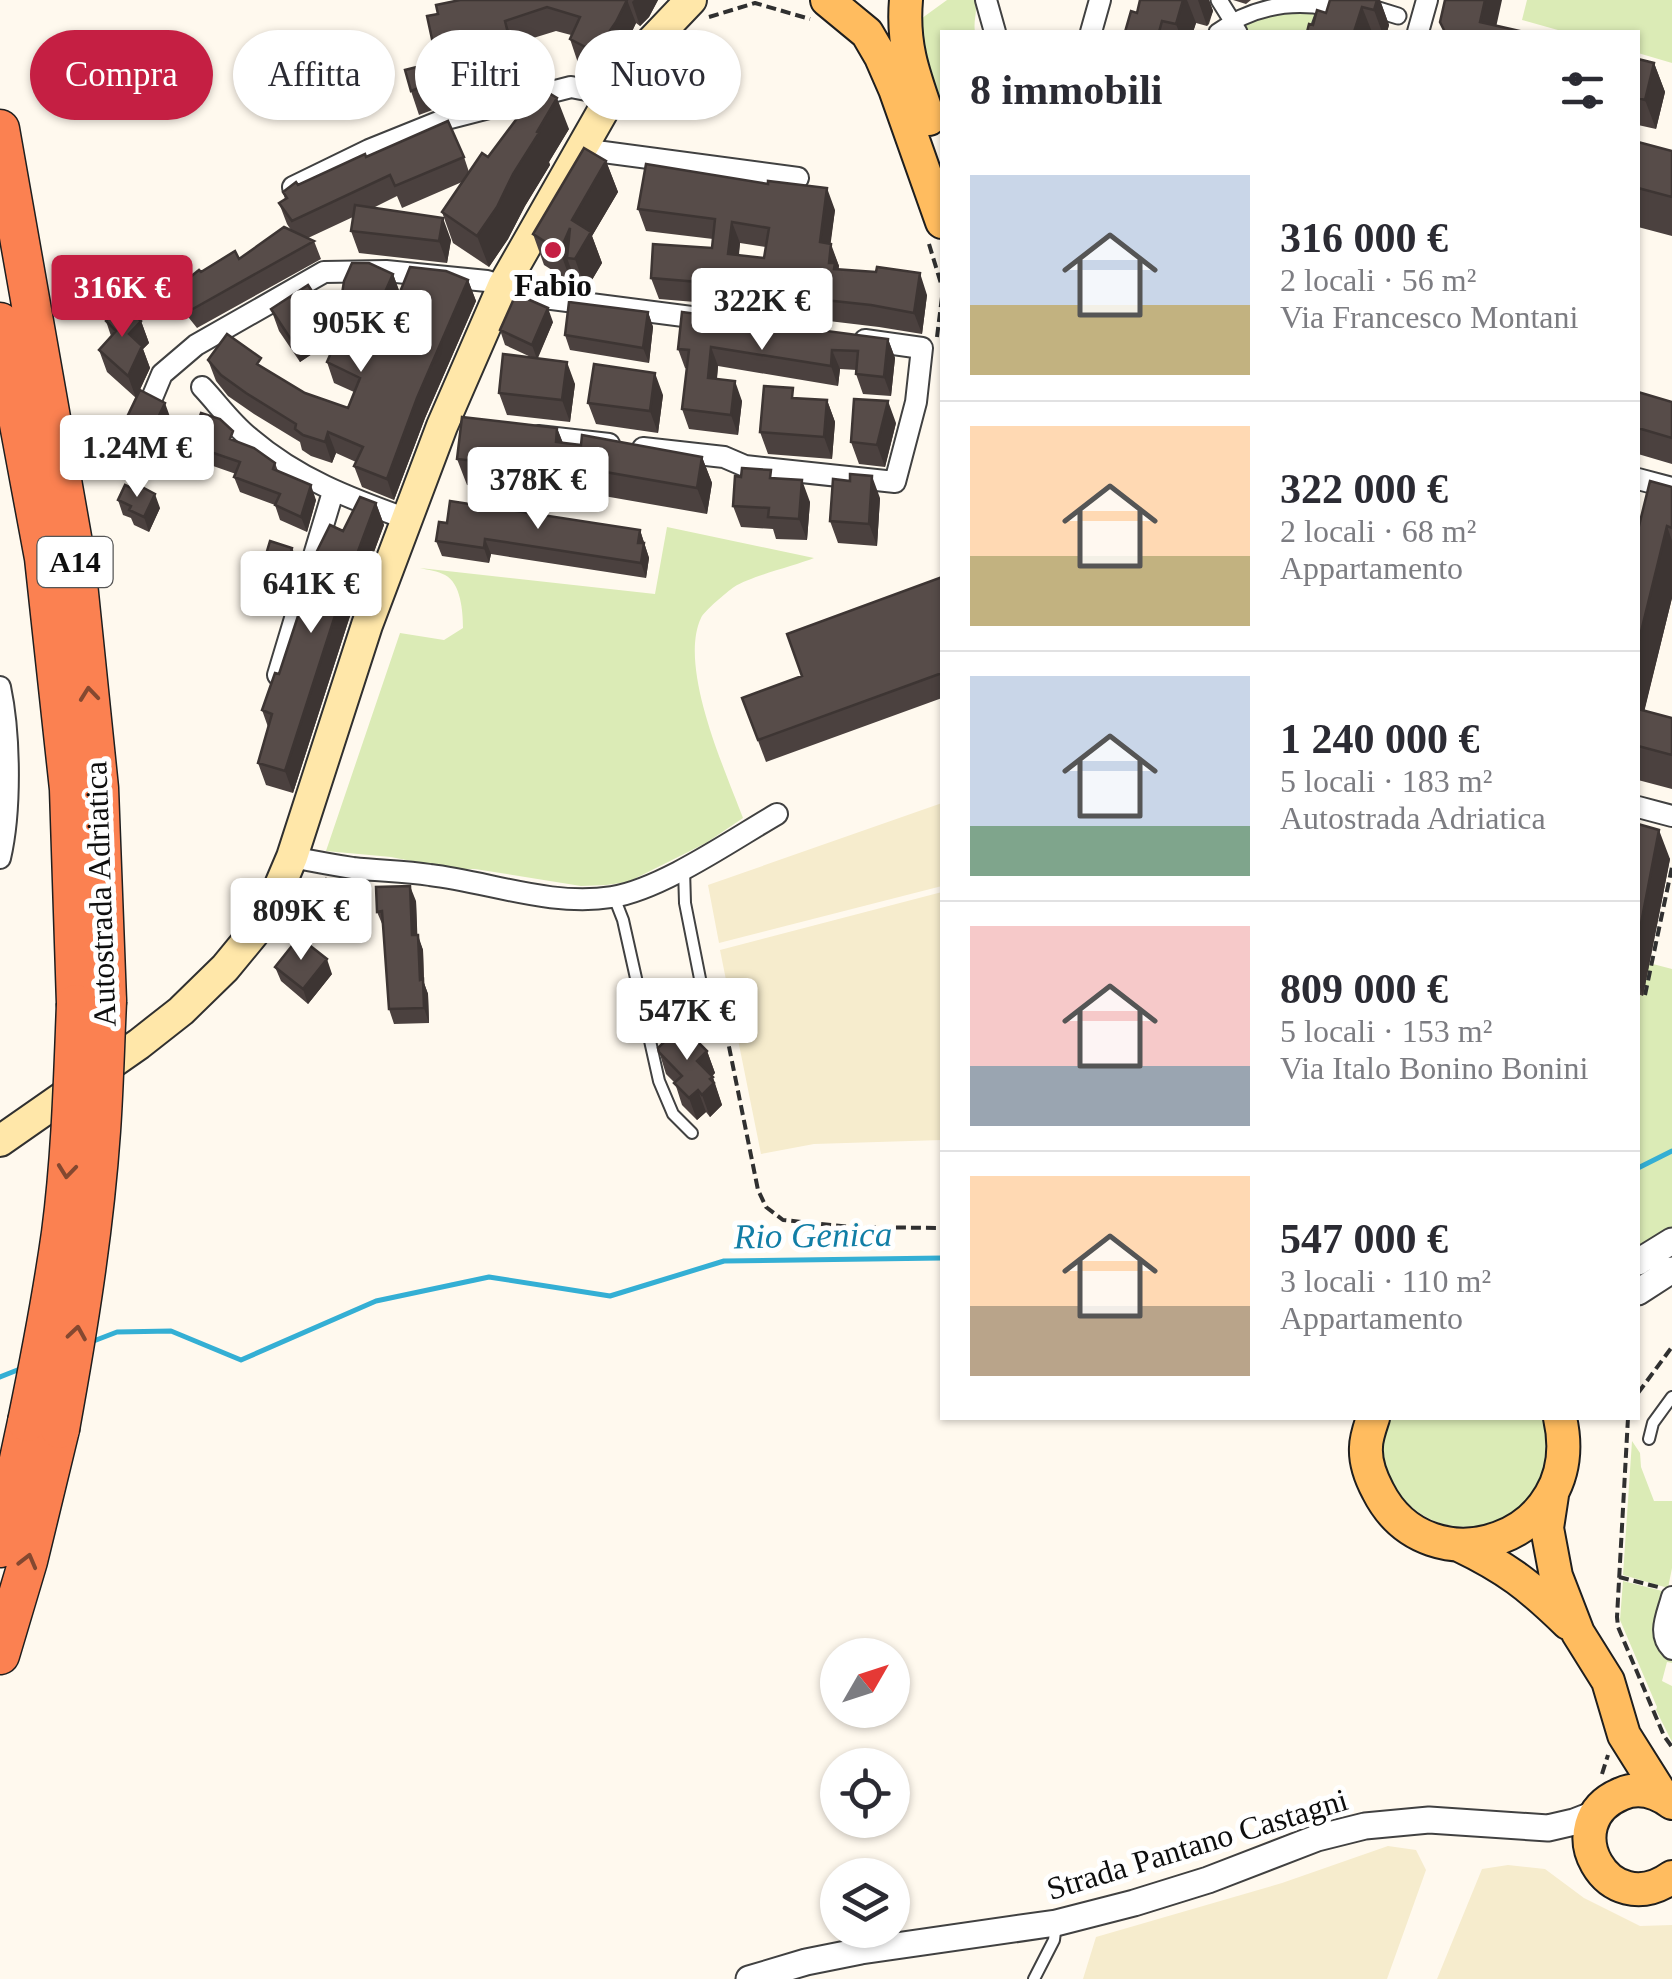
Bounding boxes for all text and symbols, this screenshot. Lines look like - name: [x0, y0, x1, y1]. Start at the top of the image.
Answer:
- chip: Compra: [30, 30, 213, 120]
- chip: Affitta: [233, 30, 395, 120]
- chip: Filtri: [415, 30, 555, 120]
- chip: Nuovo: [575, 30, 741, 120]
- icon: filters: [1555, 63, 1610, 118]
- text: 8 immobili: [970, 67, 1163, 113]
- icon: home: [1050, 215, 1170, 335]
- text: 316 000 €: [1280, 215, 1448, 261]
- marker: Fabio: [542, 239, 564, 261]
- pin: 316K €: [41, 255, 203, 340]
- text: 2 locali · 56 m²: [1280, 262, 1476, 298]
- place label: Fabio: [514, 267, 592, 303]
- pin: 322K €: [681, 268, 843, 353]
- text: 316K €: [74, 269, 170, 305]
- text: 322K €: [714, 282, 810, 318]
- pin: 905K €: [280, 290, 442, 375]
- text: Via Francesco Montani: [1280, 299, 1578, 335]
- text: 905K €: [313, 304, 409, 340]
- pin: 1.24M €: [45, 415, 229, 500]
- text: 1.24M €: [82, 429, 192, 465]
- pin: 378K €: [457, 447, 619, 532]
- text: 378K €: [490, 461, 586, 497]
- icon: home: [1050, 466, 1170, 586]
- text: 322 000 €: [1280, 466, 1448, 512]
- text: 2 locali · 68 m²: [1280, 513, 1476, 549]
- road number: A14: [38, 537, 112, 587]
- text: Appartamento: [1280, 550, 1463, 586]
- pin: 641K €: [230, 551, 392, 636]
- text: 641K €: [263, 565, 359, 601]
- one-way arrow: [79, 685, 100, 701]
- icon: home: [1050, 716, 1170, 836]
- text: 1 240 000 €: [1280, 716, 1480, 762]
- street label: Autostrada Adriatica: [77, 761, 123, 1027]
- text: 5 locali · 183 m²: [1280, 763, 1492, 799]
- text: Autostrada Adriatica: [1280, 800, 1546, 836]
- pin: 809K €: [220, 878, 382, 963]
- text: 809K €: [253, 892, 349, 928]
- icon: home: [1050, 966, 1170, 1086]
- text: 809 000 €: [1280, 966, 1448, 1012]
- pin: 547K €: [606, 978, 768, 1063]
- text: 547K €: [639, 992, 735, 1028]
- text: 5 locali · 153 m²: [1280, 1013, 1492, 1049]
- text: Via Italo Bonino Bonini: [1280, 1050, 1588, 1086]
- one-way arrow: [57, 1164, 78, 1180]
- water label: Rio Genica: [732, 1215, 893, 1256]
- icon: home: [1050, 1216, 1170, 1336]
- text: 547 000 €: [1280, 1216, 1448, 1262]
- text: 3 locali · 110 m²: [1280, 1263, 1491, 1299]
- text: Appartamento: [1280, 1300, 1463, 1336]
- one-way arrow: [66, 1324, 87, 1341]
- one-way arrow: [16, 1553, 37, 1571]
- north arrow: [820, 1638, 910, 1728]
- map controls: [820, 1638, 910, 1948]
- button: locate: [820, 1748, 910, 1838]
- street label: Strada Pantano Castagni: [1042, 1781, 1352, 1907]
- button: layers: [820, 1858, 910, 1948]

